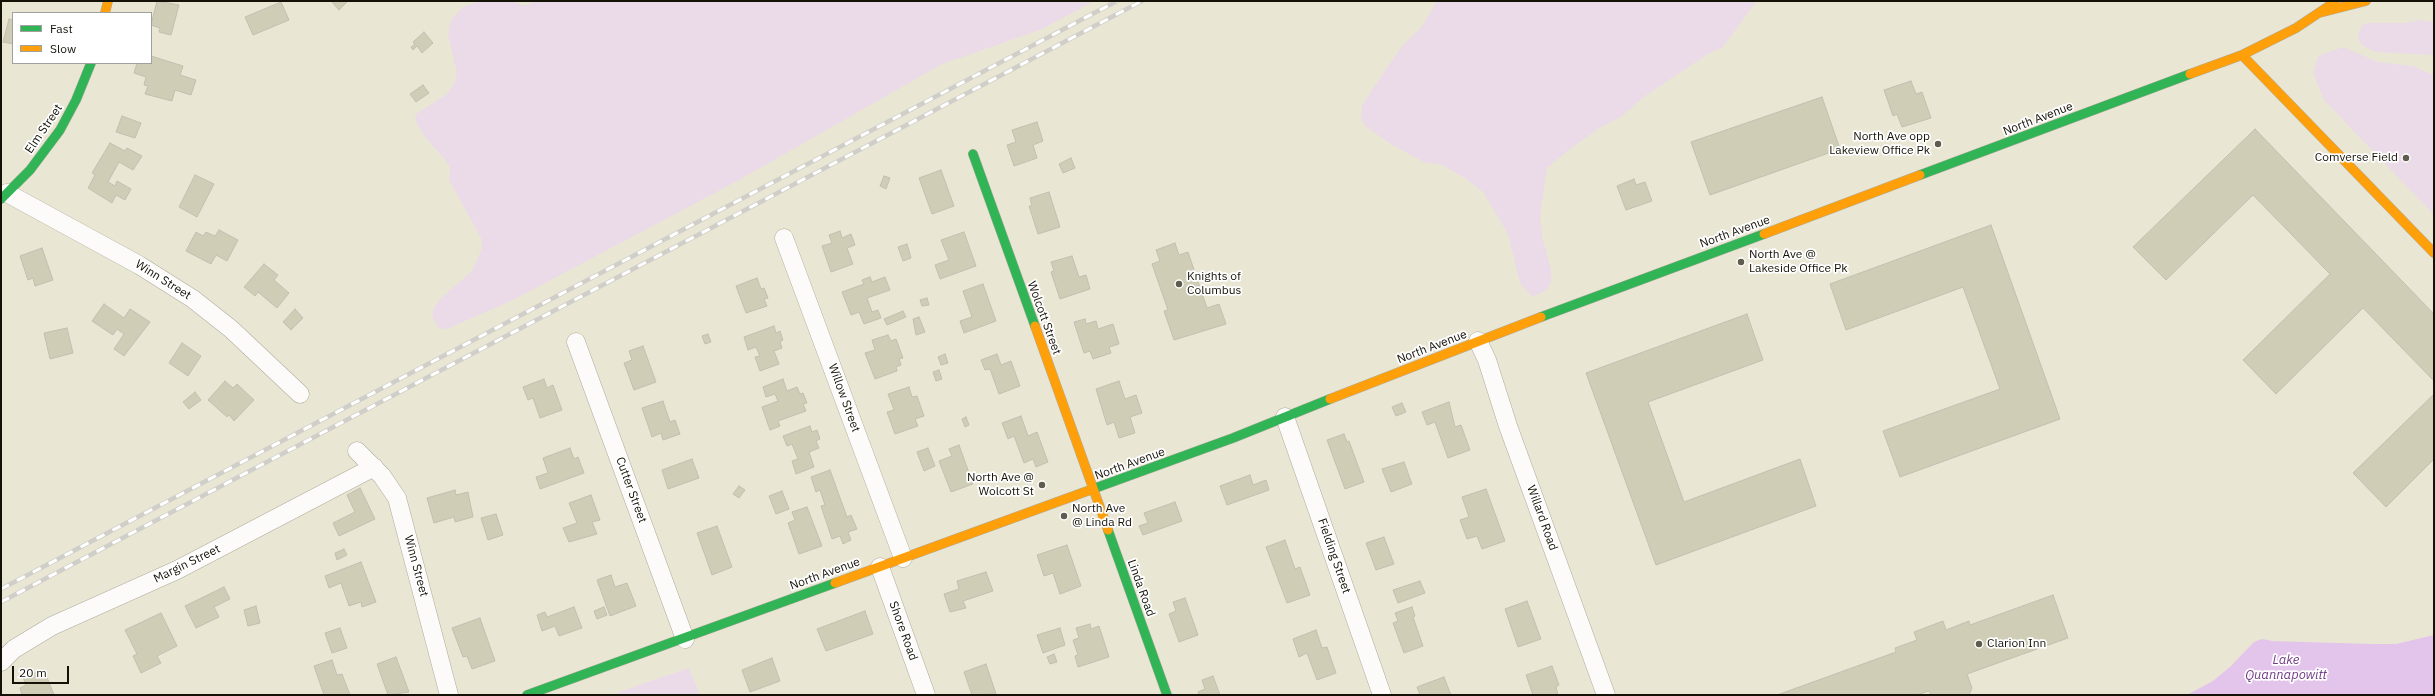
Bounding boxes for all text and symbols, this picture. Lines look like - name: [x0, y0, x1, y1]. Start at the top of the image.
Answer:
- legend: [12, 12, 152, 64]
- text: Fast: [50, 21, 73, 36]
- text: Slow: [50, 41, 76, 56]
- street label: North Avenue: [2001, 99, 2075, 139]
- street label: Elm Street: [22, 102, 66, 156]
- place label: North Ave opp Lakeview Office Pk: [1829, 130, 1930, 158]
- marker: North Ave opp Lakeview Office Pk: [1933, 139, 1943, 149]
- place label: Comverse Field: [2315, 151, 2398, 165]
- marker: Comverse Field: [2401, 153, 2411, 163]
- street label: North Avenue: [1698, 213, 1772, 251]
- place label: North Ave @ Lakeside Office Pk: [1749, 248, 1848, 276]
- street label: Winn Street: [132, 257, 194, 303]
- marker: North Ave @ Lakeside Office Pk: [1736, 257, 1746, 267]
- place label: Knights of Columbus: [1187, 270, 1241, 298]
- street label: Wolcott Street: [1024, 279, 1064, 357]
- marker: Knights of Columbus: [1174, 279, 1184, 289]
- street label: North Avenue: [1395, 327, 1469, 367]
- street label: Willow Street: [825, 362, 863, 434]
- street label: North Avenue: [1093, 445, 1167, 483]
- street label: Cutter Street: [612, 455, 650, 525]
- place label: North Ave @ Wolcott St: [967, 471, 1034, 499]
- marker: North Ave @ Wolcott St: [1037, 480, 1047, 490]
- street label: Willard Road: [1524, 483, 1560, 553]
- place label: North Ave @ Linda Rd: [1072, 502, 1132, 530]
- marker: North Ave @ Linda Rd: [1059, 511, 1069, 521]
- street label: Fielding Street: [1314, 517, 1354, 595]
- street label: Winn Street: [401, 534, 431, 598]
- street label: Margin Street: [151, 542, 223, 586]
- street label: North Avenue: [788, 555, 862, 593]
- street label: Linda Road: [1124, 558, 1158, 618]
- street label: Shore Road: [886, 599, 920, 663]
- place label: Clarion Inn: [1987, 637, 2046, 651]
- marker: Clarion Inn: [1974, 639, 1984, 649]
- water label: Lake Quannapowitt: [2245, 652, 2327, 683]
- scale bar: [14, 658, 71, 684]
- text: 20 m: [19, 665, 47, 680]

